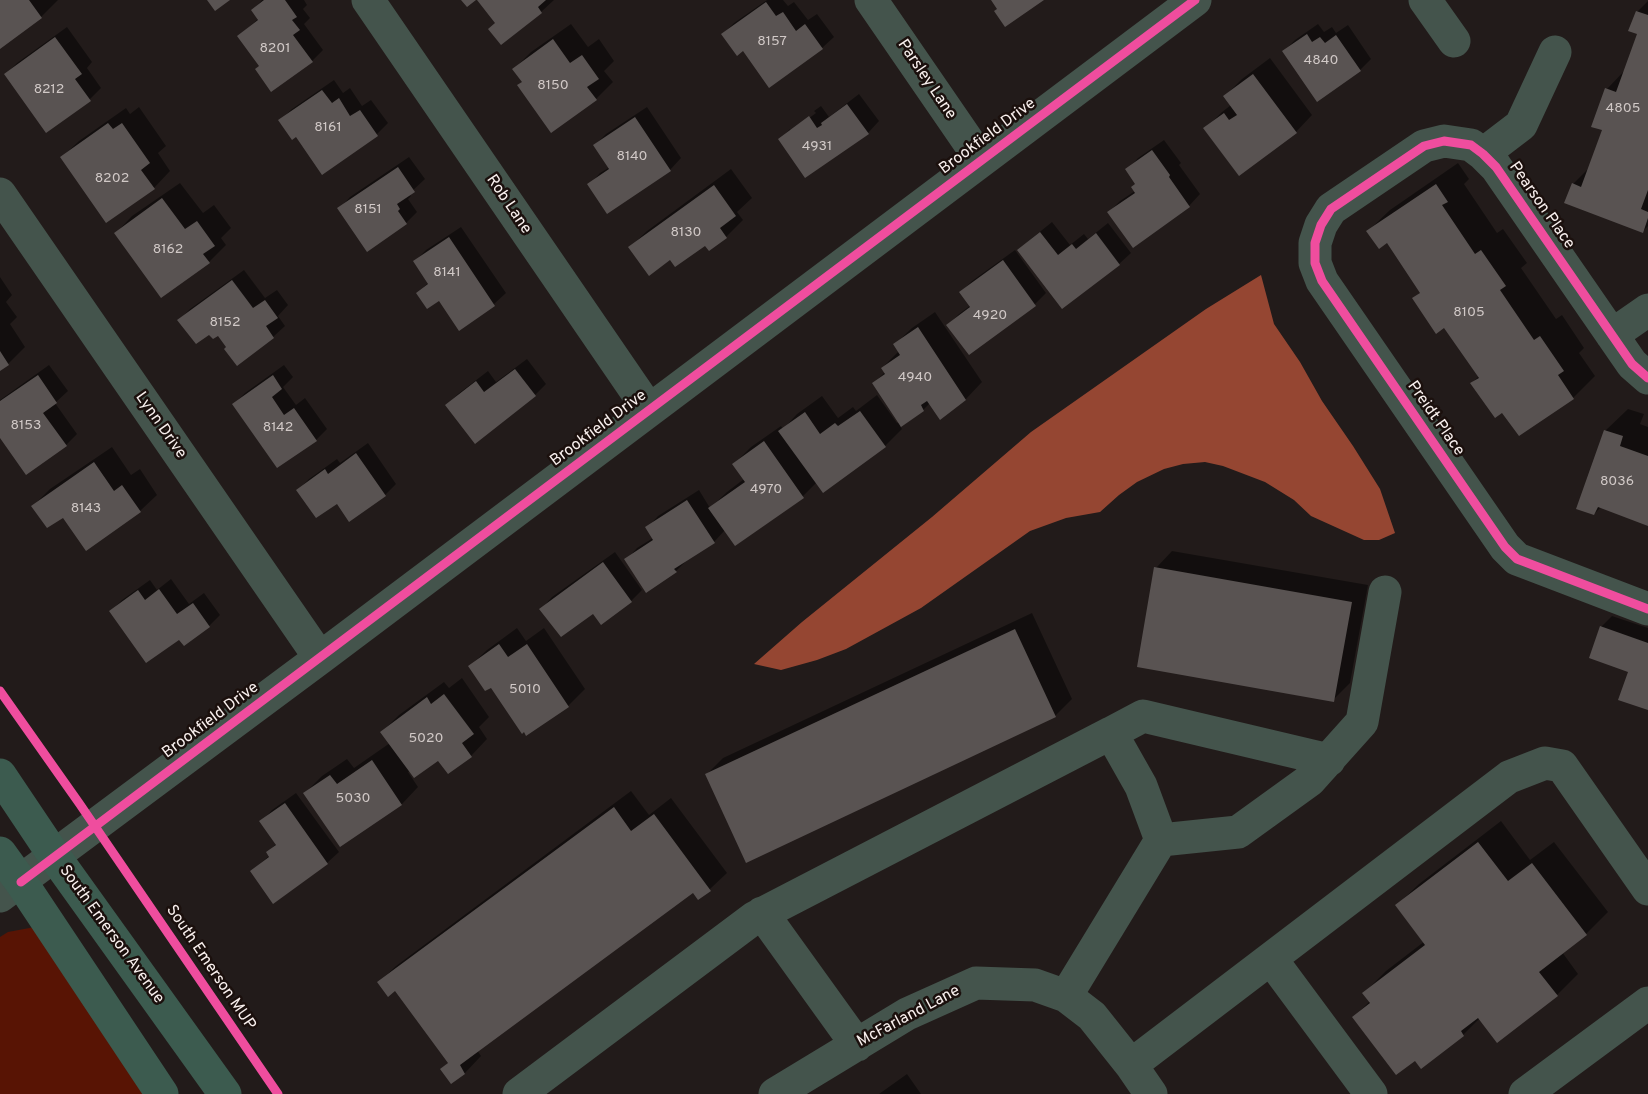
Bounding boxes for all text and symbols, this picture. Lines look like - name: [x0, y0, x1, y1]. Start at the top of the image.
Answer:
- house number: 8157: [757, 34, 787, 50]
- street label: Parsley Lane: [892, 36, 960, 124]
- house number: 8201: [259, 41, 291, 57]
- house number: 4840: [1304, 53, 1338, 69]
- house number: 8150: [537, 78, 569, 94]
- house number: 8212: [34, 82, 64, 98]
- street label: Brookfield Drive: [936, 95, 1040, 179]
- house number: 4805: [1606, 101, 1640, 117]
- house number: 8161: [314, 120, 342, 136]
- house number: 4931: [802, 139, 832, 155]
- house number: 8140: [616, 149, 648, 165]
- street label: Pearson Place: [1504, 159, 1578, 253]
- house number: 8202: [95, 171, 129, 187]
- street label: Rob Lane: [481, 172, 535, 238]
- house number: 8151: [354, 202, 382, 218]
- house number: 8130: [670, 225, 702, 241]
- house number: 8162: [153, 242, 183, 258]
- house number: 8141: [433, 265, 461, 281]
- house number: 8105: [1453, 305, 1485, 321]
- house number: 4920: [973, 308, 1007, 324]
- house number: 8152: [210, 315, 240, 331]
- house number: 4940: [898, 370, 932, 386]
- street label: Preidt Place: [1402, 378, 1468, 460]
- street label: Brookfield Drive: [547, 387, 651, 471]
- street label: Lynn Drive: [130, 389, 190, 463]
- house number: 8153: [11, 418, 41, 434]
- house number: 8142: [263, 420, 293, 436]
- house number: 8036: [1600, 474, 1634, 490]
- house number: 4970: [750, 482, 782, 498]
- house number: 8143: [71, 501, 101, 517]
- street label: Brookfield Drive: [159, 679, 263, 763]
- house number: 5010: [509, 682, 541, 698]
- house number: 5020: [408, 731, 444, 747]
- house number: 5030: [336, 791, 370, 807]
- street label: South Emerson Avenue: [54, 862, 168, 1008]
- street label: South Emerson MUP: [161, 902, 259, 1034]
- street label: McFarland Lane: [854, 982, 964, 1052]

